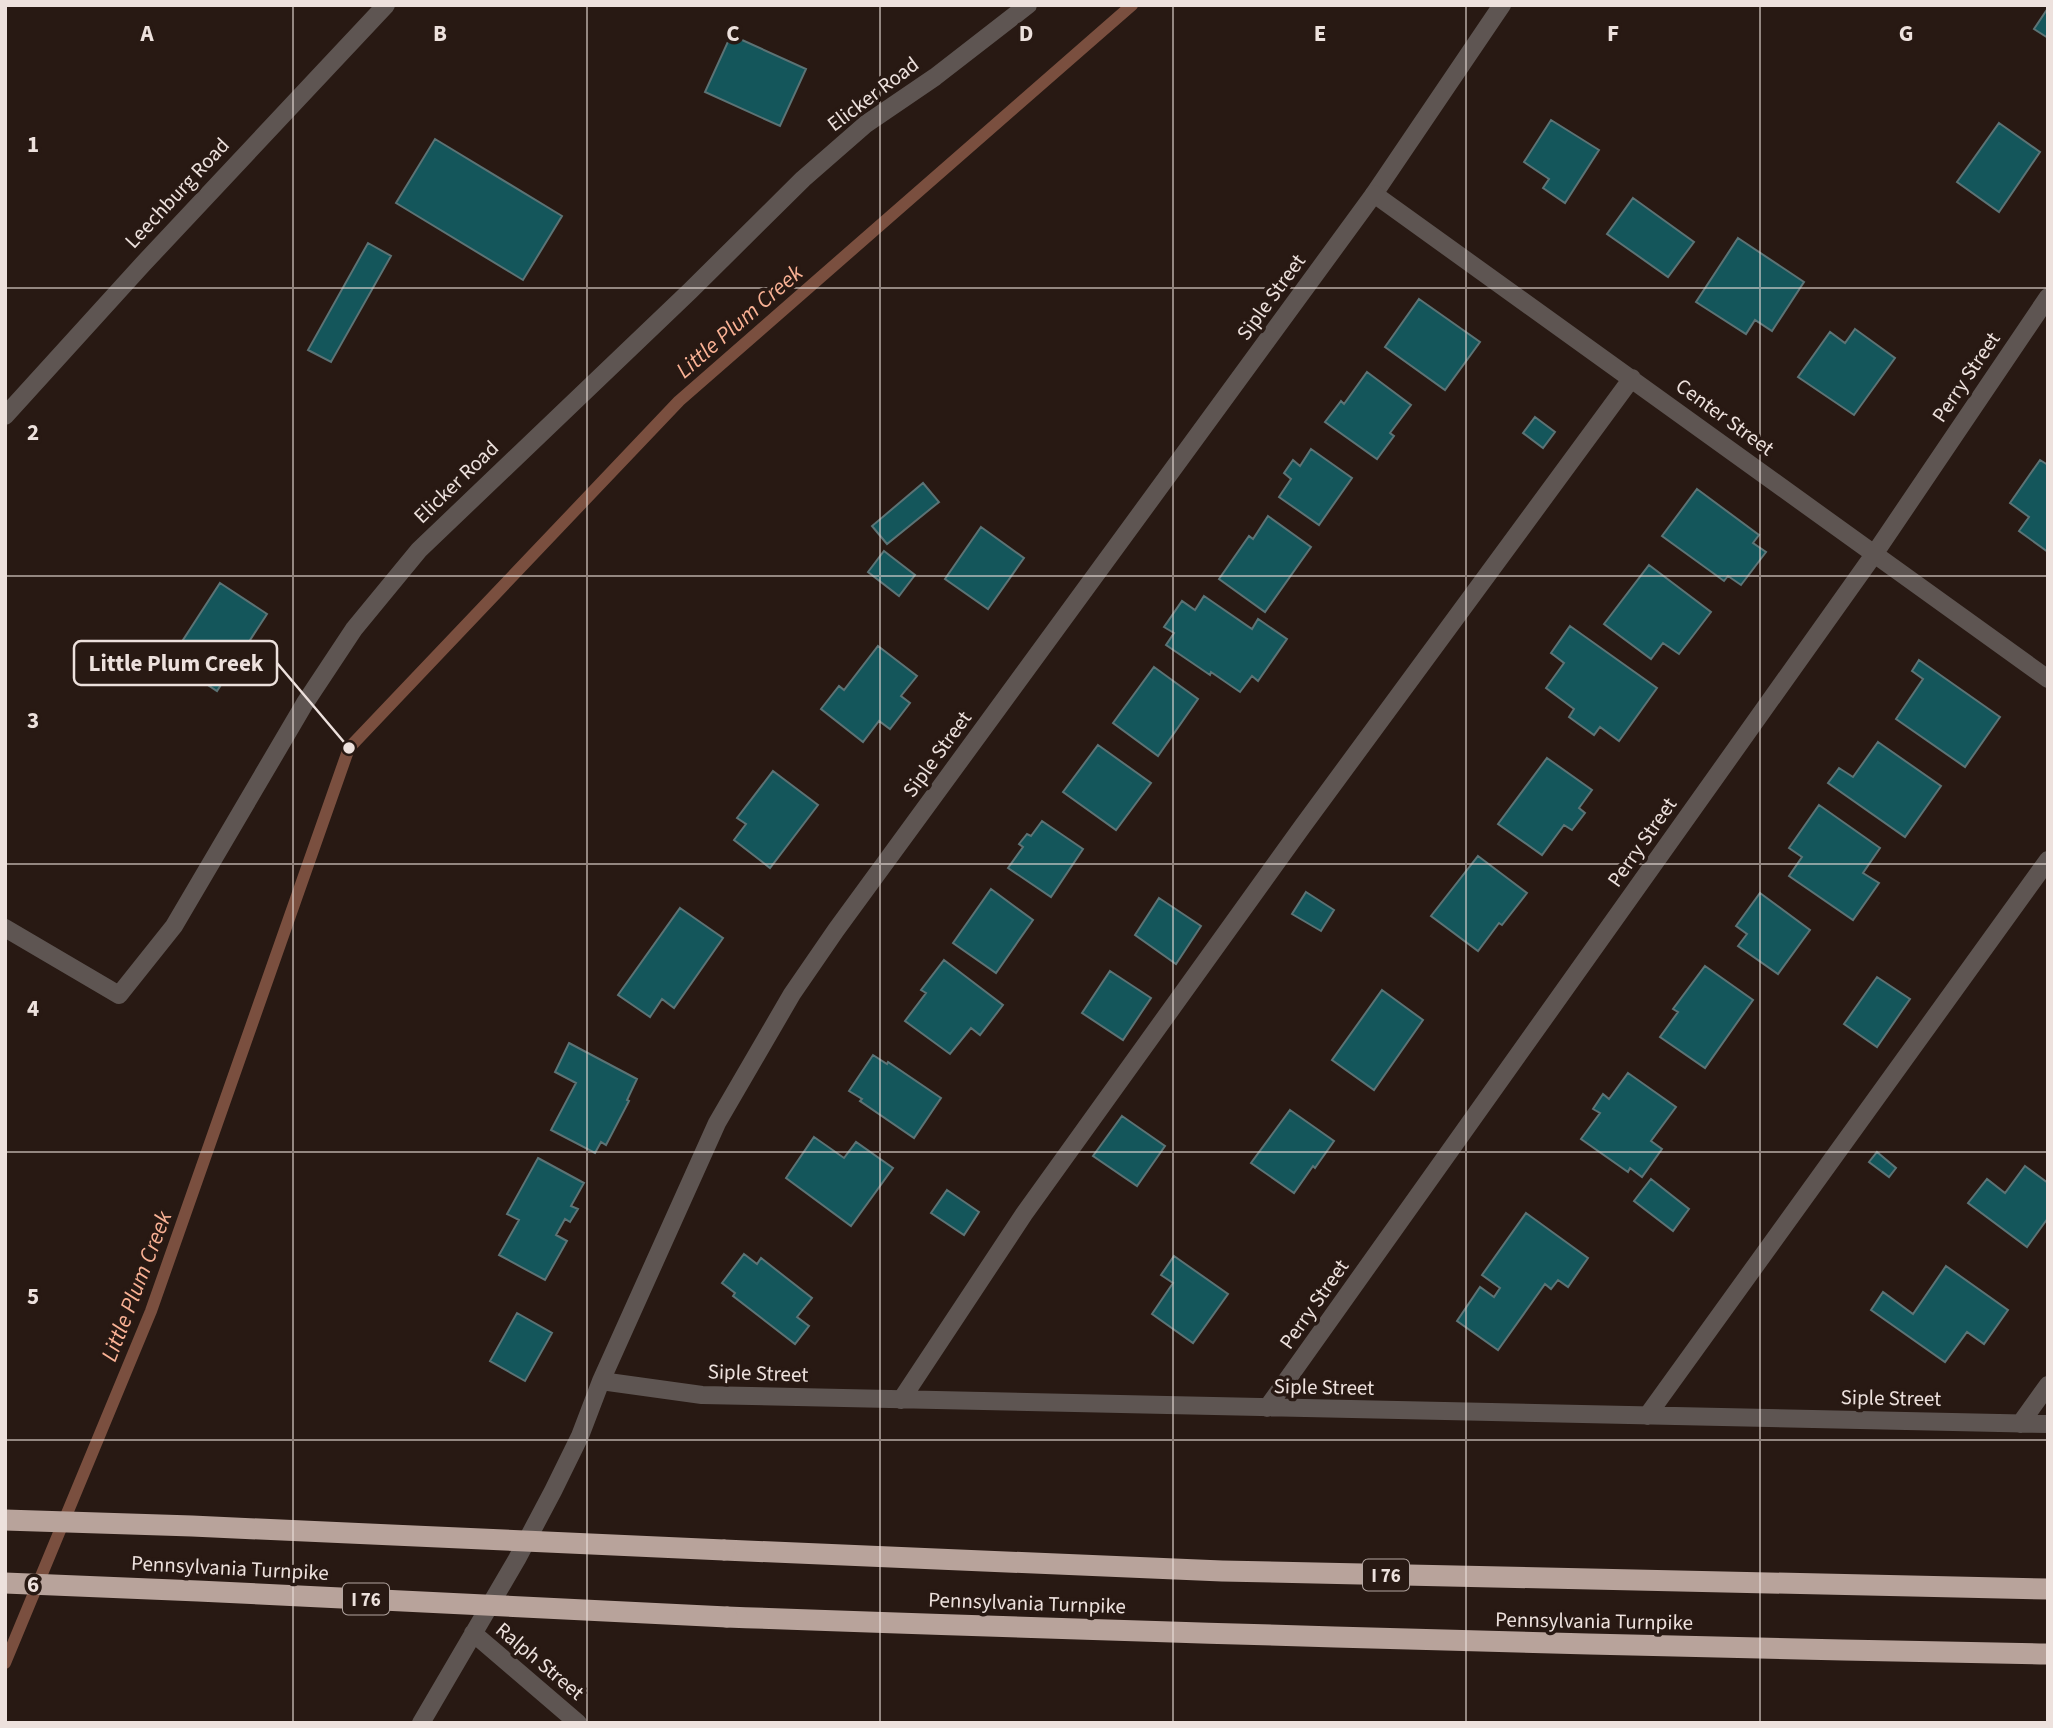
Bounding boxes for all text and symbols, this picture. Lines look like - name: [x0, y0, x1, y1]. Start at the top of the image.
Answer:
- text: A: [139, 17, 154, 50]
- text: B: [433, 17, 447, 50]
- text: C: [726, 17, 740, 50]
- text: D: [1019, 17, 1033, 50]
- text: E: [1314, 17, 1326, 50]
- text: F: [1607, 17, 1619, 50]
- text: G: [1899, 17, 1913, 50]
- street label: Elicker Road: [821, 49, 925, 139]
- text: 1: [27, 128, 39, 161]
- street label: Leechburg Road: [118, 131, 236, 255]
- street label: Siple Street: [1229, 247, 1313, 347]
- water label: Little Plum Creek: [669, 256, 811, 386]
- street label: Perry Street: [1925, 326, 2007, 428]
- street label: Center Street: [1670, 371, 1780, 463]
- text: 2: [27, 416, 39, 449]
- street label: Elicker Road: [407, 434, 505, 530]
- callout: Little Plum Creek: [74, 641, 277, 685]
- text: Little Plum Creek: [89, 647, 264, 680]
- text: 3: [27, 704, 39, 737]
- street label: Siple Street: [895, 704, 979, 804]
- street label: Perry Street: [1600, 791, 1684, 893]
- text: 4: [27, 992, 39, 1025]
- water label: Little Plum Creek: [93, 1205, 181, 1366]
- street label: Perry Street: [1272, 1253, 1356, 1355]
- text: 5: [27, 1280, 39, 1313]
- street label: Siple Street: [707, 1356, 809, 1390]
- street label: Siple Street: [1273, 1371, 1375, 1403]
- street label: Siple Street: [1840, 1382, 1942, 1414]
- street label: Pennsylvania Turnpike: [130, 1548, 330, 1588]
- road number: I 76: [1363, 1560, 1409, 1590]
- text: 6: [27, 1568, 39, 1601]
- road number: I 76: [343, 1583, 389, 1614]
- street label: Pennsylvania Turnpike: [928, 1585, 1126, 1621]
- street label: Pennsylvania Turnpike: [1495, 1604, 1693, 1638]
- street label: Ralph Street: [489, 1615, 591, 1707]

